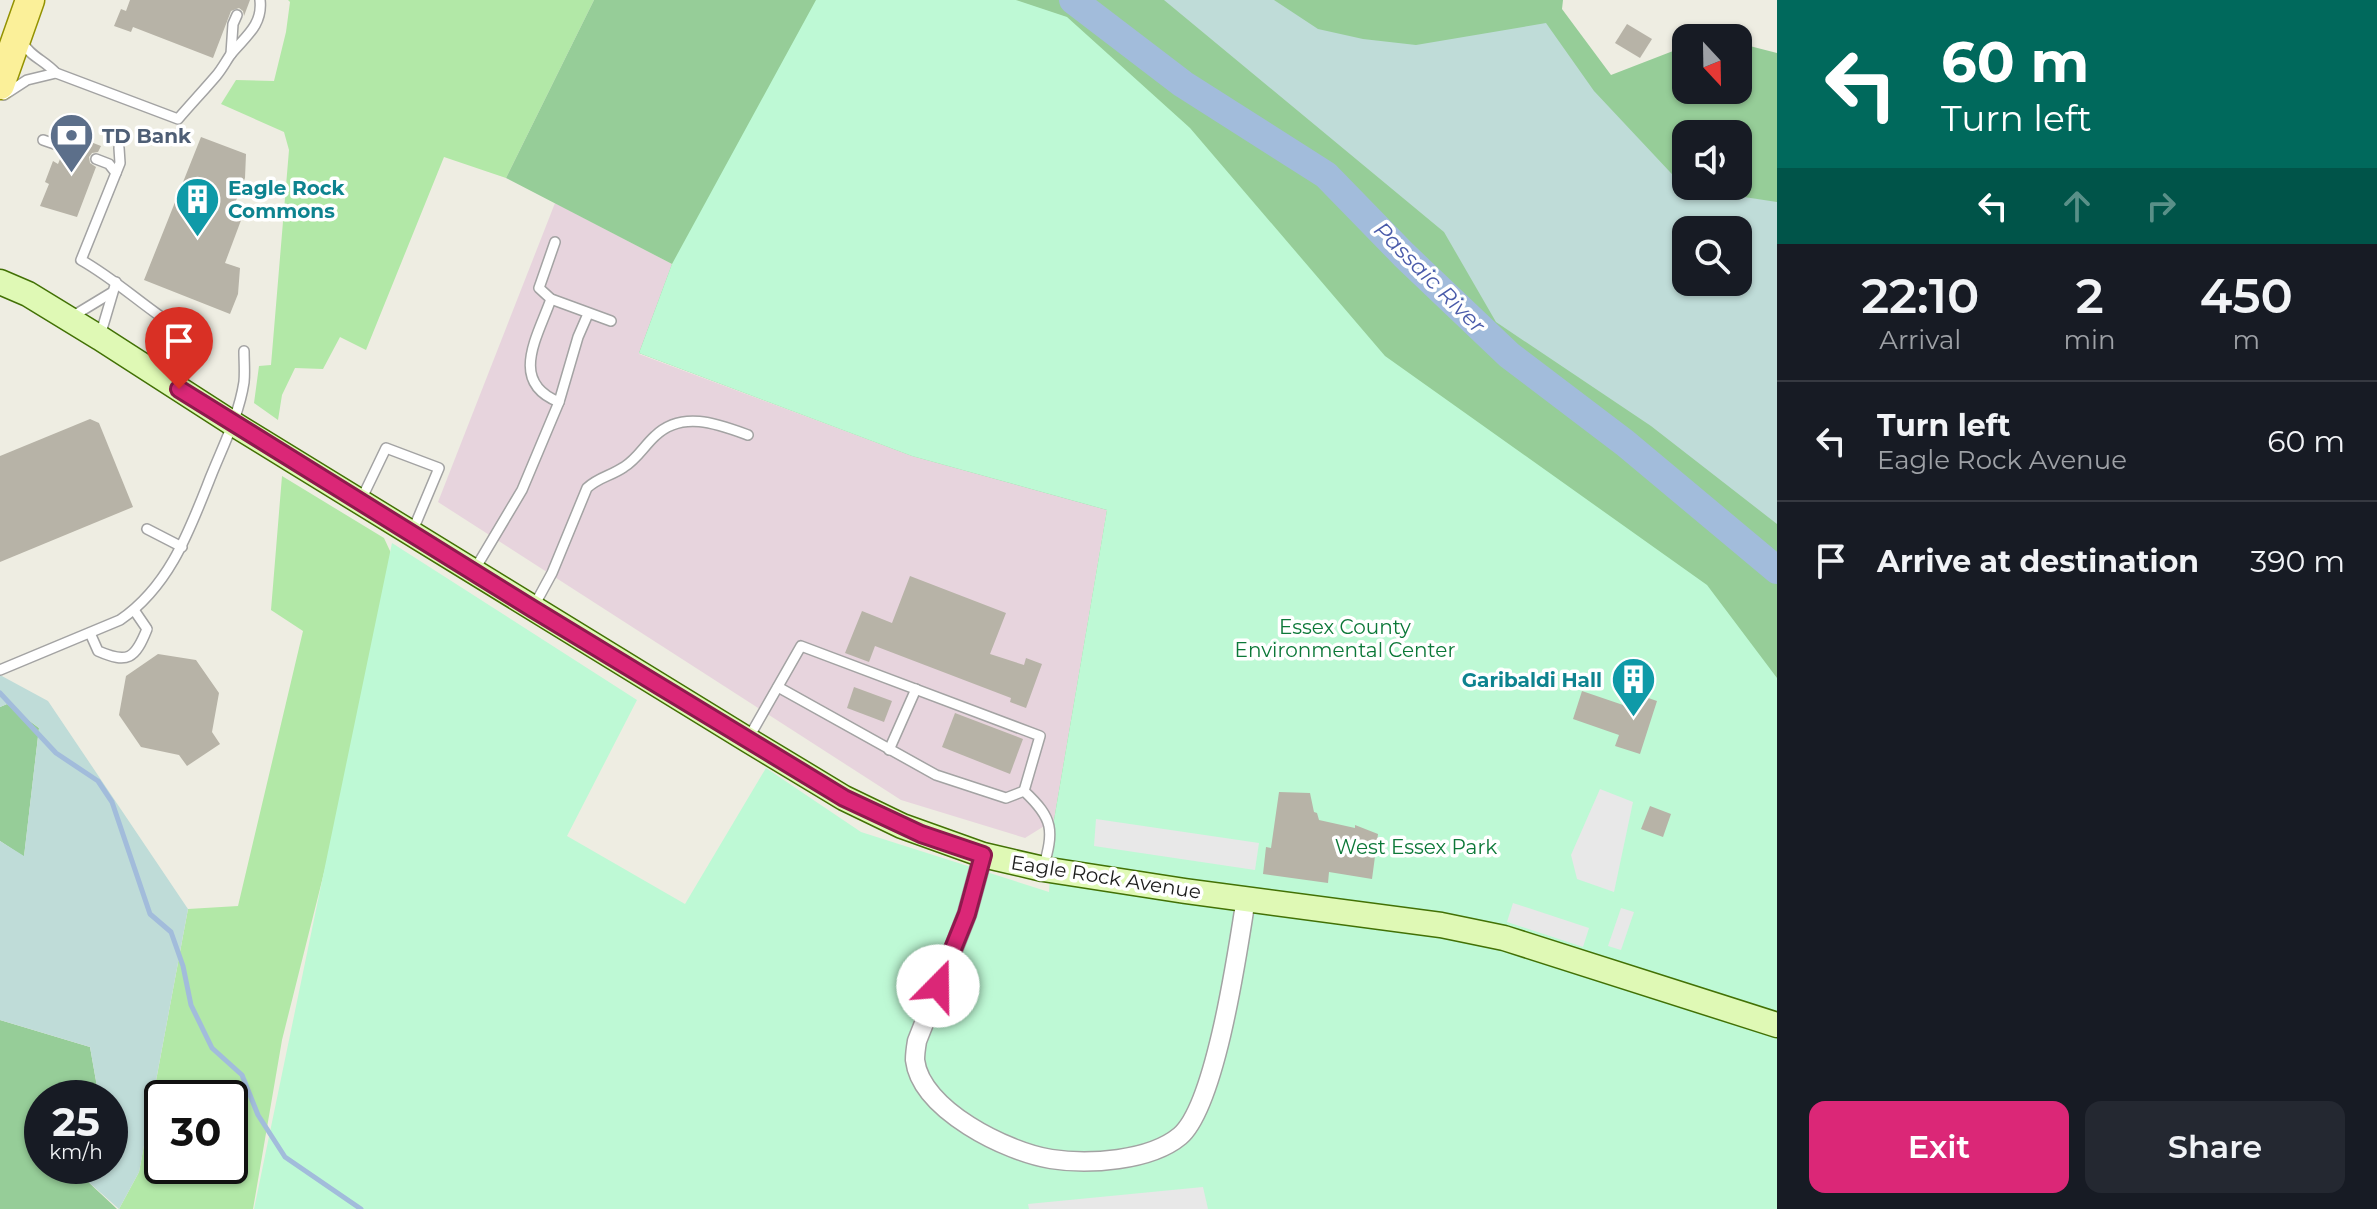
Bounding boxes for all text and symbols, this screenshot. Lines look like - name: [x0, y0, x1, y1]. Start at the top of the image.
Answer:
- north arrow: [1672, 24, 1752, 104]
- map controls: [1672, 24, 1752, 296]
- text: 60 m: [1941, 28, 2089, 96]
- icon: left: [1809, 32, 1913, 136]
- text: Turn left: [1941, 96, 2092, 140]
- bank icon: TD Bank: [47, 112, 95, 175]
- button: sound: [1672, 120, 1752, 200]
- place label: TD Bank: [102, 124, 192, 148]
- building icon: Eagle Rock Commons: [173, 176, 221, 239]
- place label: Eagle Rock Commons: [228, 176, 346, 223]
- icon: left: [1971, 184, 2015, 228]
- icon: ahead: [2055, 184, 2099, 228]
- icon: right: [2139, 184, 2183, 228]
- water label: Passaic River: [1368, 216, 1492, 339]
- button: search: [1672, 216, 1752, 296]
- text: 22:10: [1861, 267, 1979, 325]
- text: 2: [2076, 267, 2104, 325]
- text: 450: [2200, 267, 2293, 325]
- pin: [145, 307, 213, 389]
- icon: arrive: [157, 319, 201, 363]
- text: Arrival: [1879, 324, 1961, 356]
- text: min: [2064, 324, 2116, 356]
- text: m: [2233, 324, 2260, 356]
- text: Turn left: [1877, 407, 2010, 444]
- icon: left: [1809, 419, 1853, 463]
- text: 60 m: [2267, 423, 2345, 460]
- text: Eagle Rock Avenue: [1877, 444, 2127, 476]
- icon: arrive: [1809, 539, 1853, 583]
- text: Arrive at destination: [1877, 543, 2199, 580]
- text: 390 m: [2250, 543, 2345, 580]
- park label: Essex County Environmental Center: [1235, 615, 1455, 662]
- building icon: Garibaldi Hall: [1609, 656, 1657, 719]
- place label: Garibaldi Hall: [1462, 668, 1602, 692]
- park label: West Essex Park: [1335, 835, 1497, 859]
- street label: Eagle Rock Avenue: [1009, 850, 1203, 904]
- position arrow: [896, 944, 980, 1028]
- speed limit sign: 30: [144, 1080, 248, 1184]
- text: 25: [52, 1097, 100, 1146]
- button: Exit: [1809, 1101, 2069, 1193]
- button: Share: [2085, 1101, 2345, 1193]
- text: km/h: [49, 1140, 103, 1164]

